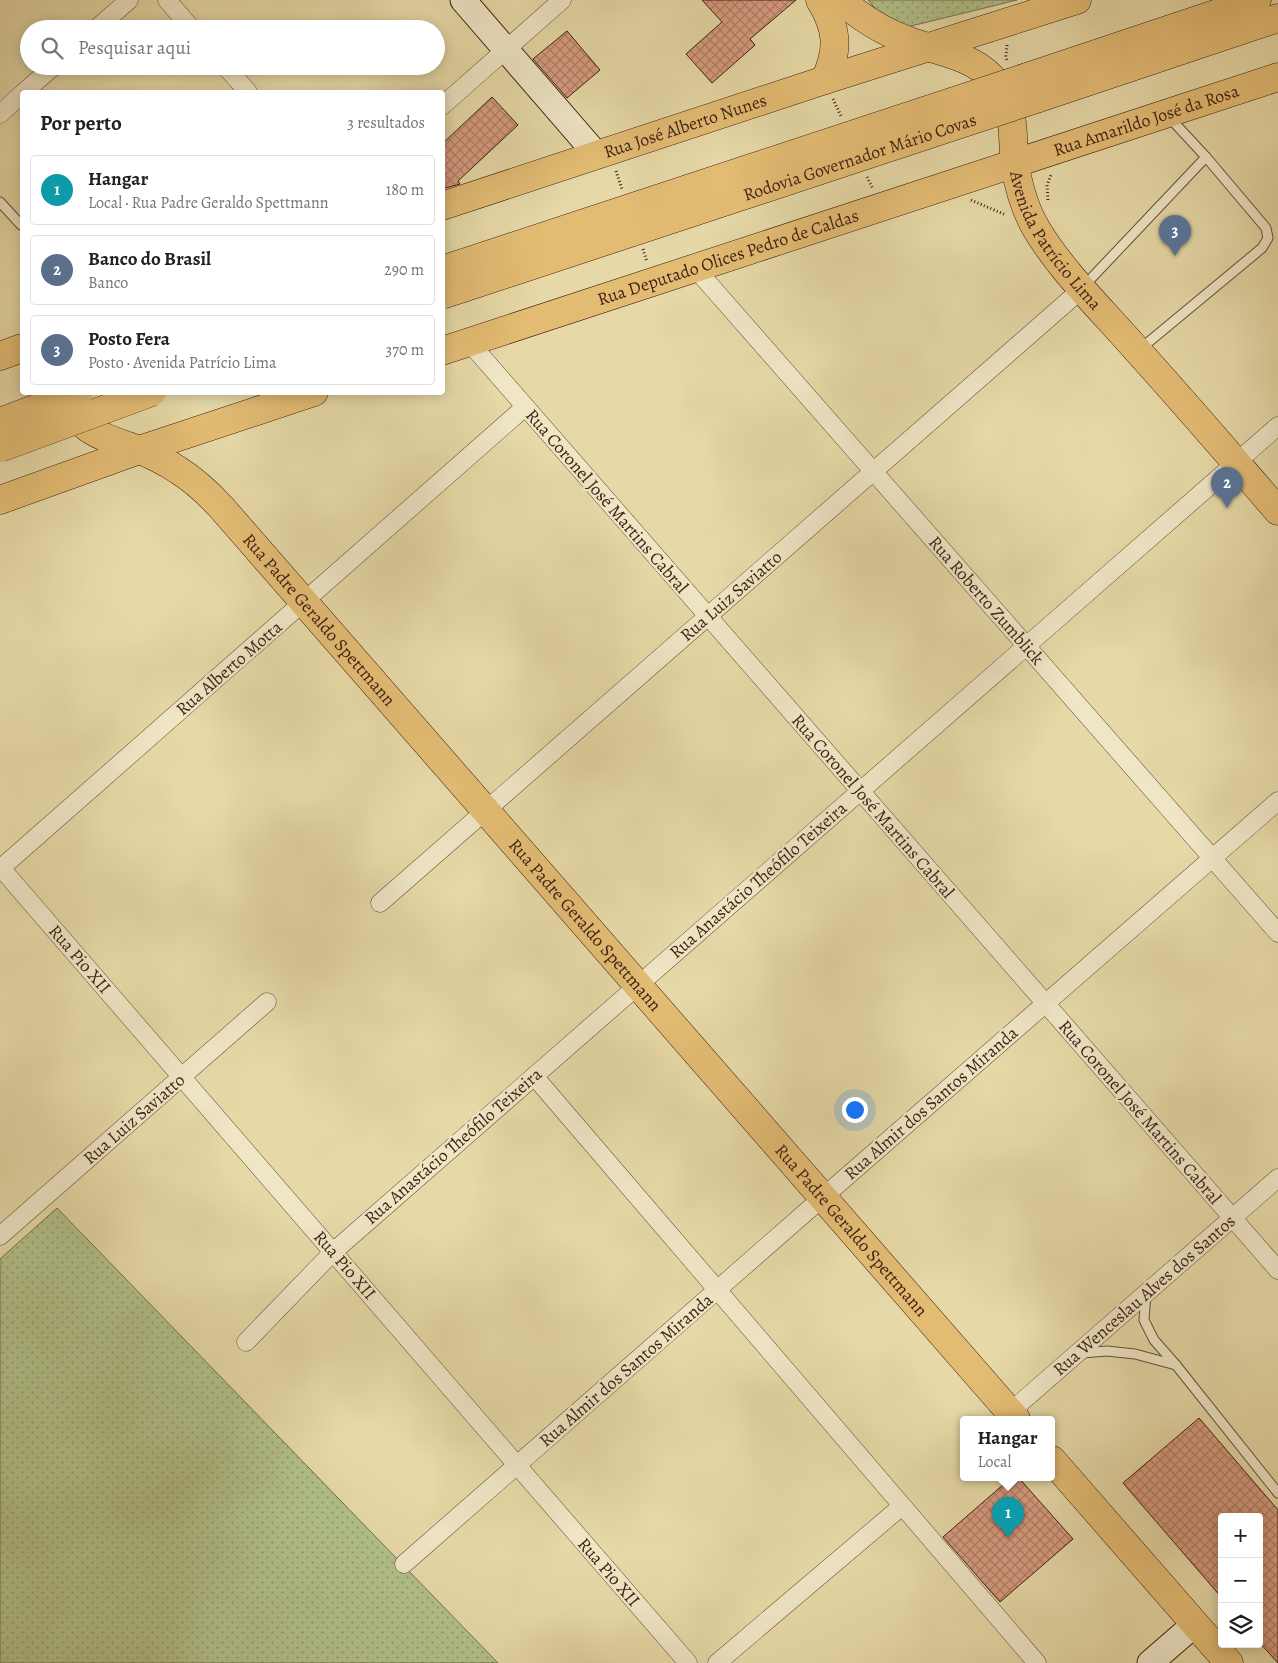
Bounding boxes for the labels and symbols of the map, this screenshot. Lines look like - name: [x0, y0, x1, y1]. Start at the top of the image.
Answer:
- street label: Rua Amarildo José da Rosa: [1050, 78, 1243, 162]
- street label: Rua José Alberto Nunes: [601, 88, 770, 164]
- street label: Rodovia Governador Mário Covas: [740, 107, 980, 207]
- street label: Avenida Patrício Lima: [1004, 168, 1107, 316]
- street label: Rua Deputado Olices Pedro de Caldas: [594, 203, 862, 311]
- pin: 3: [1159, 215, 1191, 256]
- street label: Rua Coronel José Martins Cabral: [520, 404, 694, 599]
- pin: 2: [1211, 467, 1243, 508]
- street label: Rua Padre Geraldo Spettmann: [237, 528, 401, 711]
- street label: Rua Roberto Zumblick: [923, 531, 1050, 670]
- street label: Rua Luiz Saviatto: [675, 545, 787, 647]
- street label: Rua Alberto Motta: [171, 615, 288, 721]
- street label: Rua Coronel José Martins Cabral: [786, 709, 960, 904]
- street label: Rua Anastácio Theófilo Teixeira: [664, 796, 852, 964]
- street label: Rua Padre Geraldo Spettmann: [503, 833, 667, 1016]
- street label: Rua Pio XII: [43, 919, 117, 999]
- street label: Rua Coronel José Martins Cabral: [1053, 1015, 1227, 1210]
- street label: Rua Almir dos Santos Miranda: [839, 1020, 1023, 1185]
- street label: Rua Anastácio Theófilo Teixeira: [359, 1062, 547, 1230]
- street label: Rua Luiz Saviatto: [78, 1068, 190, 1170]
- your location: [842, 1097, 868, 1123]
- street label: Rua Padre Geraldo Spettmann: [769, 1139, 933, 1322]
- street label: Rua Wenceslau Alves dos Santos: [1048, 1209, 1240, 1381]
- street label: Rua Pio XII: [308, 1225, 382, 1305]
- street label: Rua Almir dos Santos Miranda: [534, 1287, 718, 1452]
- pin: 1: [992, 1497, 1024, 1538]
- street label: Rua Pio XII: [572, 1532, 646, 1612]

